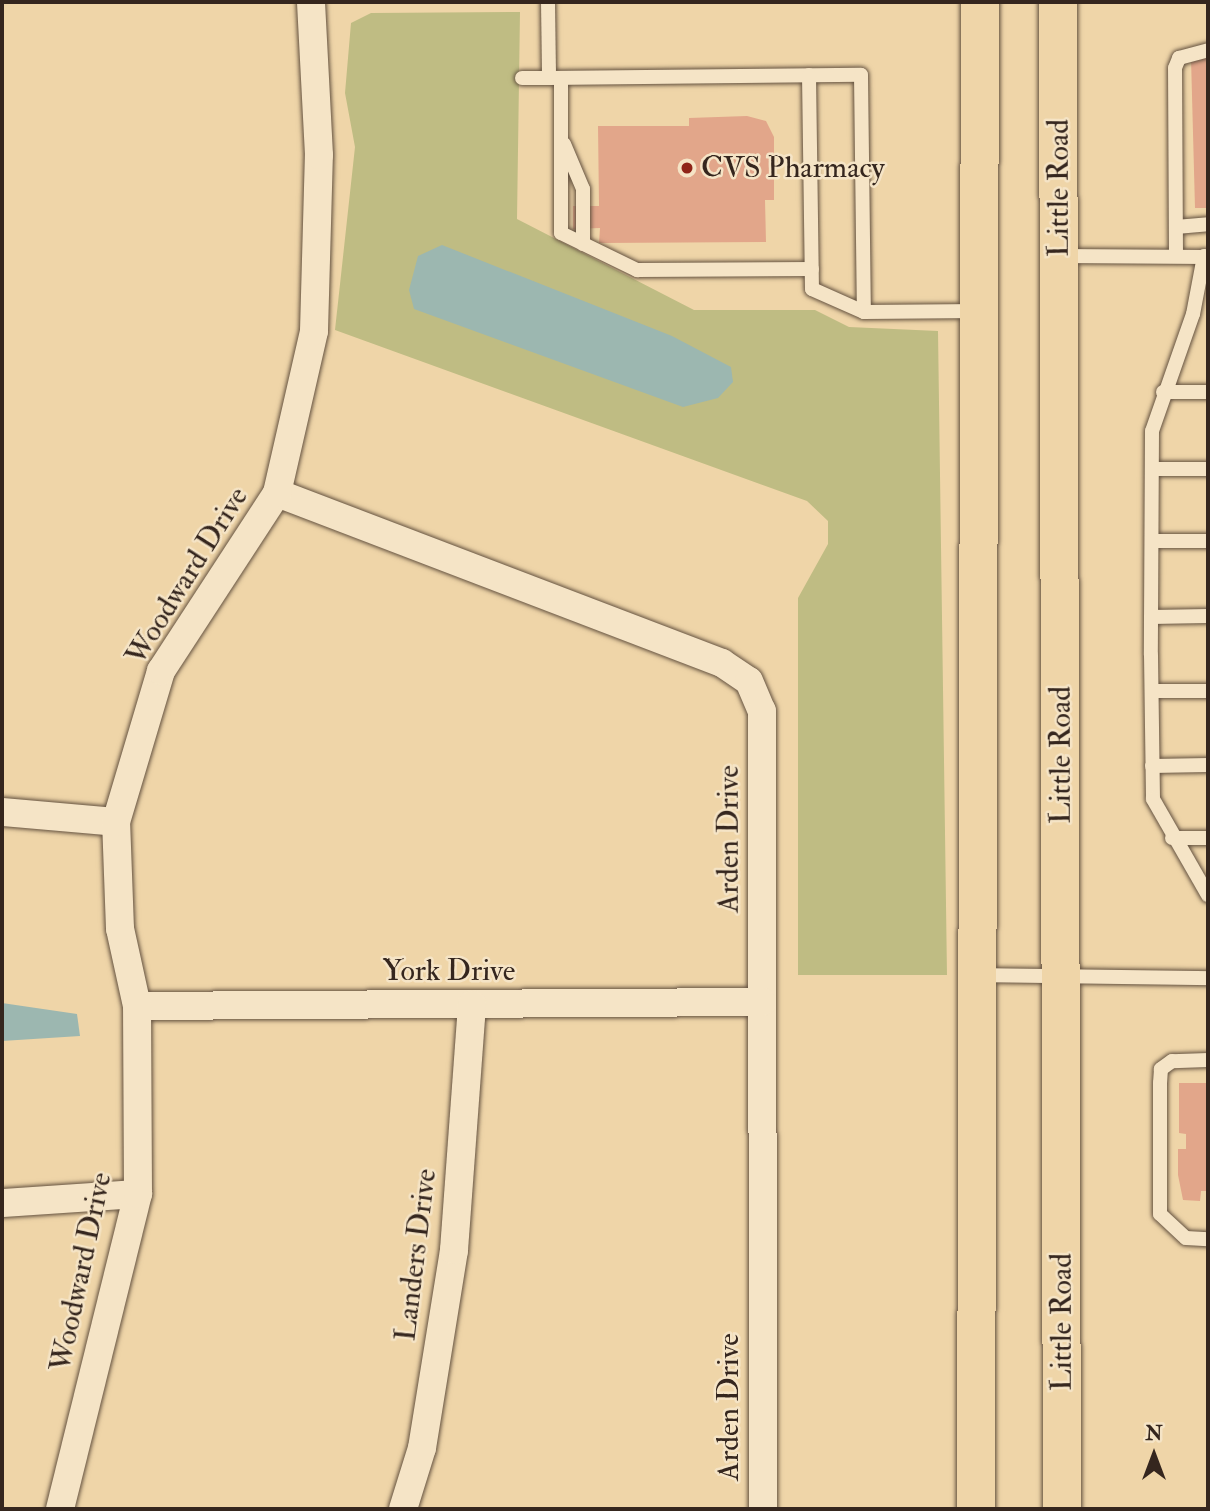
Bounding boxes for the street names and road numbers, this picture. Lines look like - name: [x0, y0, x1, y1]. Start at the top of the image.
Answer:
- street label: Little Road: [1041, 119, 1077, 257]
- street label: Woodward Drive: [118, 480, 256, 672]
- street label: Little Road: [1043, 686, 1079, 824]
- street label: Arden Drive: [711, 765, 747, 913]
- street label: York Drive: [383, 953, 515, 989]
- street label: Landers Drive: [388, 1167, 444, 1343]
- street label: Woodward Drive: [42, 1169, 120, 1375]
- street label: Little Road: [1044, 1253, 1080, 1391]
- street label: Arden Drive: [711, 1333, 747, 1481]

